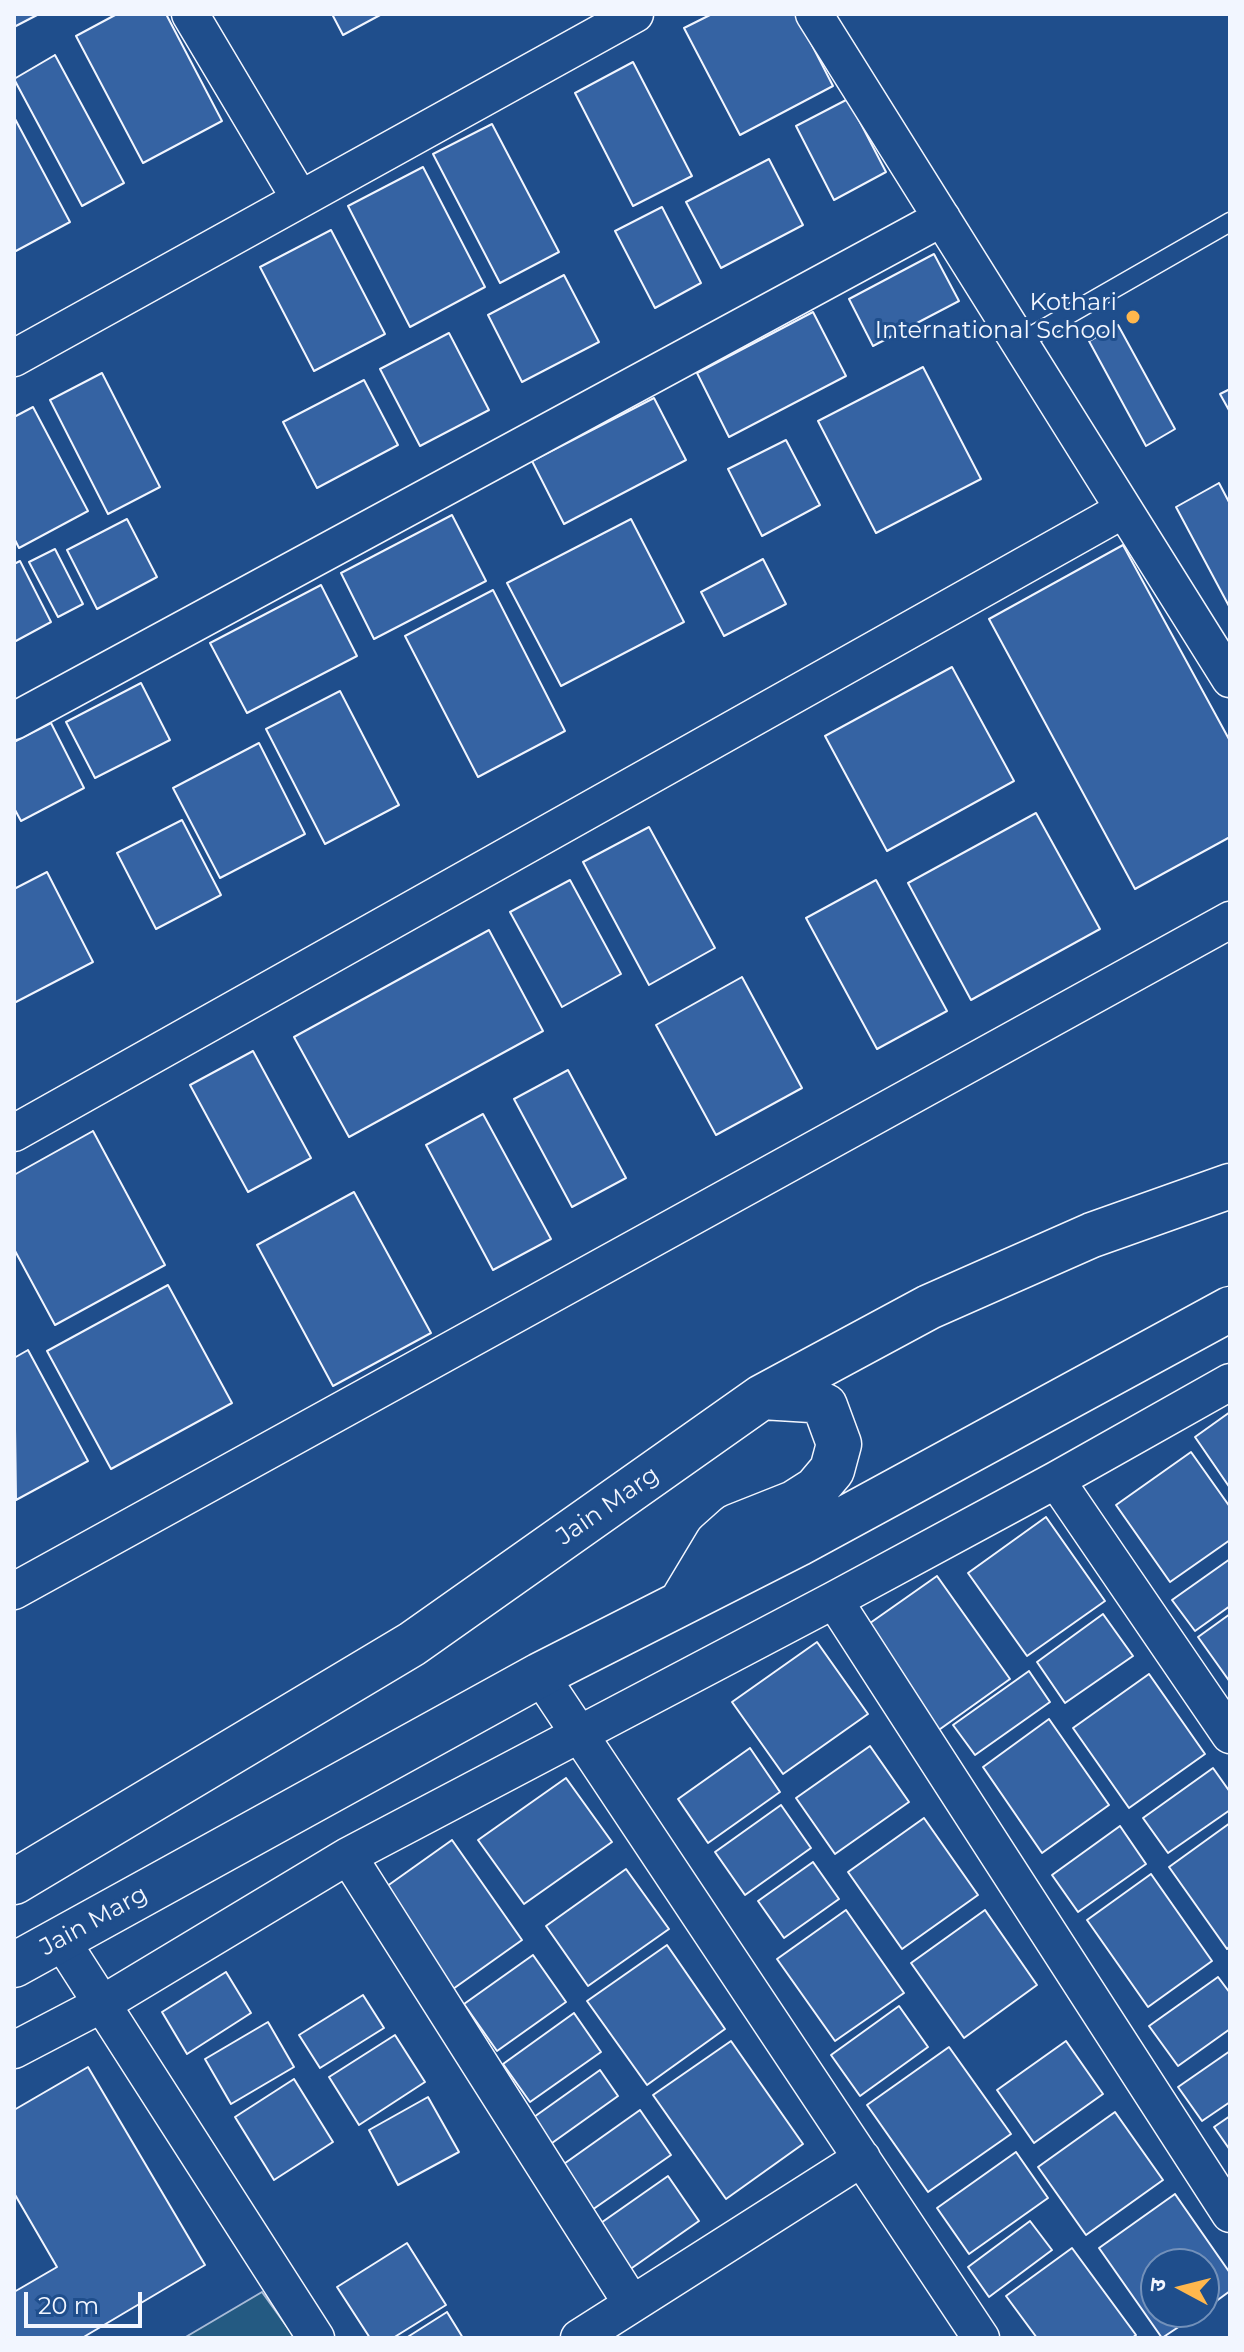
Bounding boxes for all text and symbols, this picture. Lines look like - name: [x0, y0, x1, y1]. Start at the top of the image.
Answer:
- place label: Kothari International School: [875, 289, 1117, 345]
- marker: Kothari International School: [1124, 308, 1142, 326]
- street label: Jain Marg: [551, 1460, 665, 1552]
- street label: Jain Marg: [35, 1880, 153, 1962]
- north arrow: [1140, 2248, 1220, 2328]
- scale bar: [28, 2276, 146, 2326]
- text: उ: [1143, 2277, 1172, 2293]
- text: 20 m: [38, 2291, 99, 2320]

